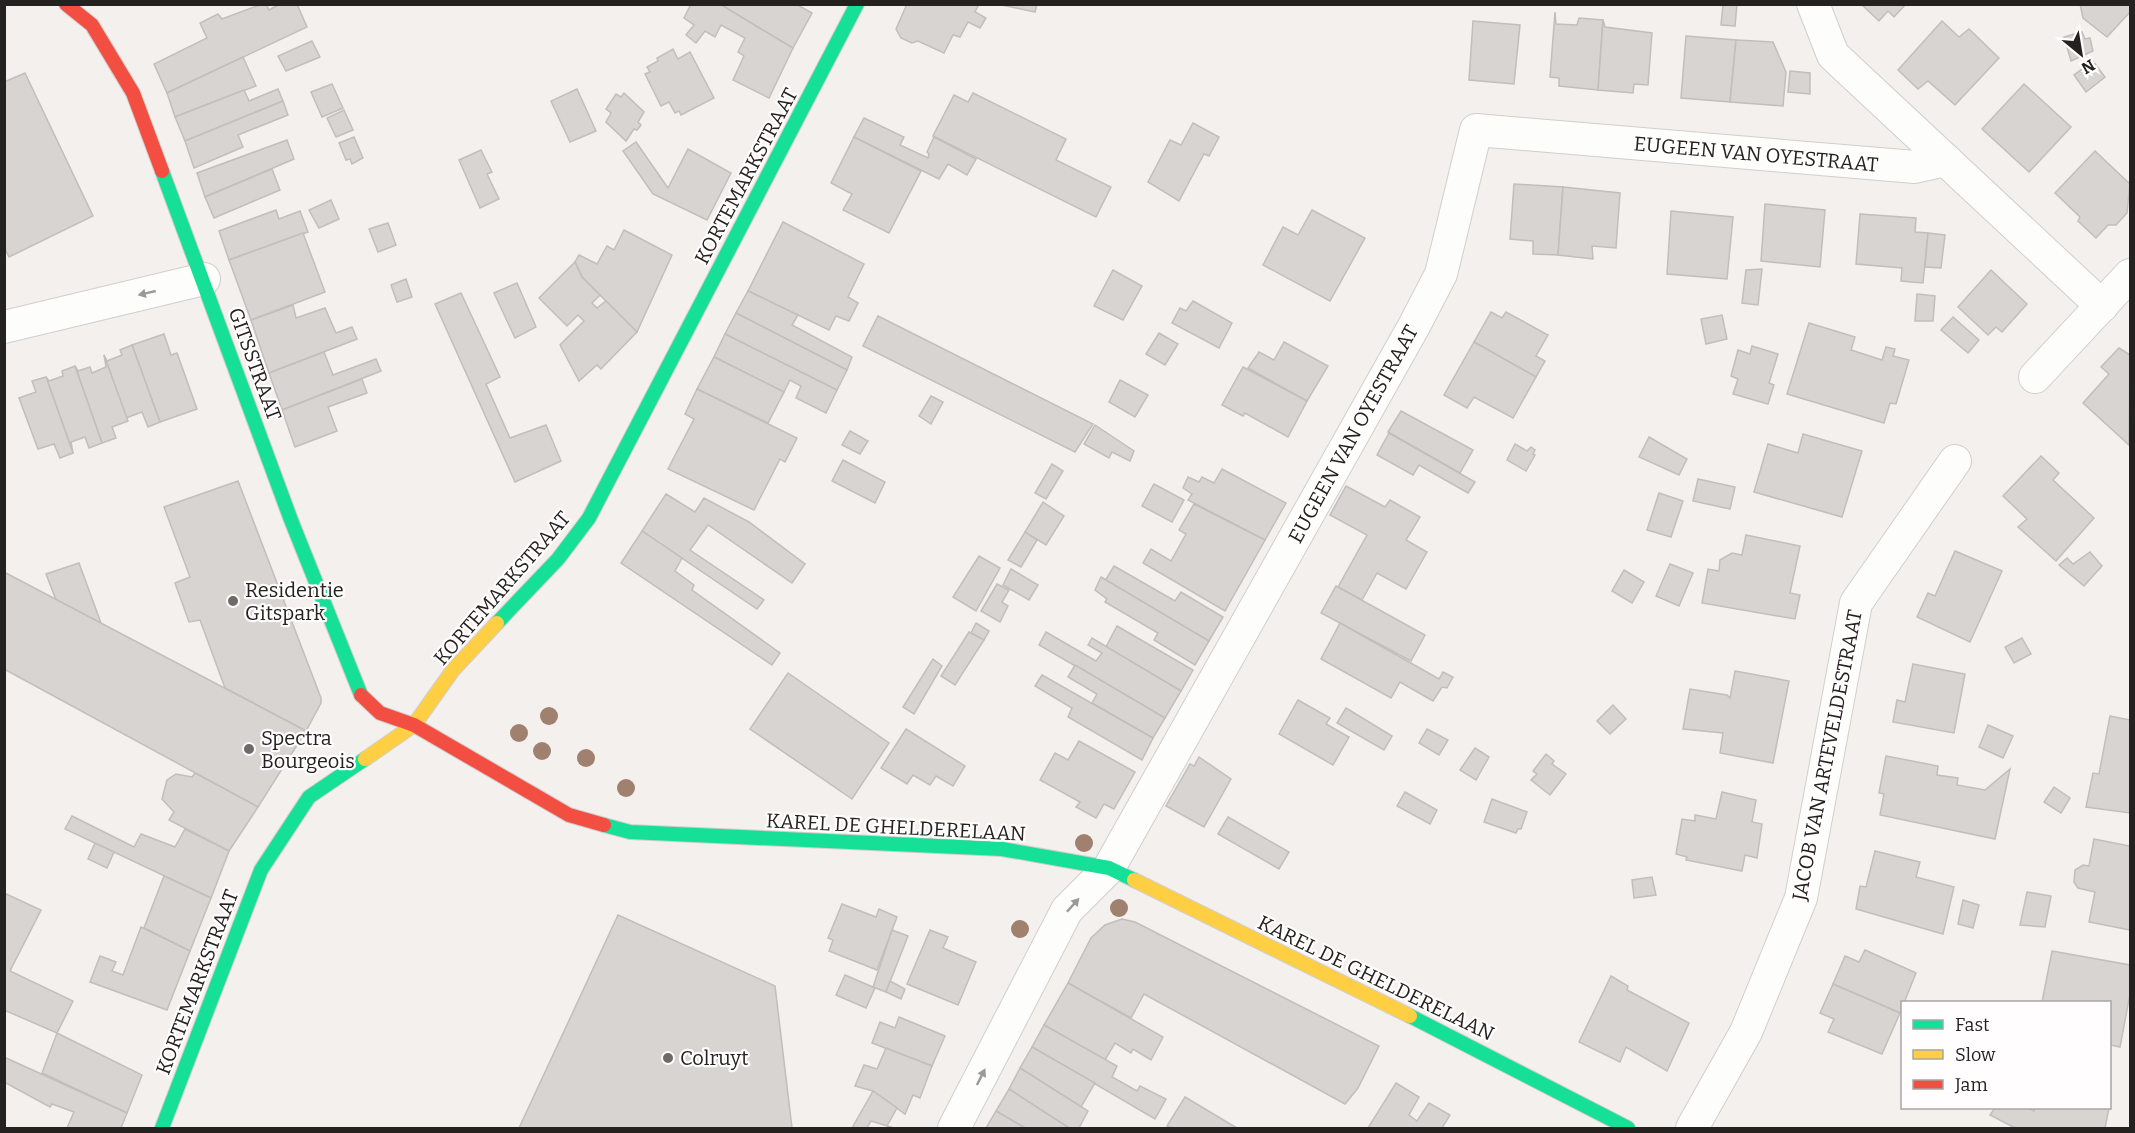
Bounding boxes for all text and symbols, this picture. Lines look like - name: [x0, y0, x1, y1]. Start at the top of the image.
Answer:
- north arrow: [2051, 24, 2111, 84]
- text: N: [2078, 55, 2098, 78]
- street label: KORTEMARKSTRAAT: [689, 84, 803, 268]
- street label: EUGEEN VAN OYESTRAAT: [1633, 131, 1880, 177]
- one-way arrow: [138, 288, 156, 298]
- street label: GITSSTRAAT: [223, 304, 287, 424]
- street label: EUGEEN VAN OYESTRAAT: [1283, 321, 1423, 547]
- street label: KORTEMARKSTRAAT: [429, 506, 575, 670]
- place label: Residentie Gitspark: [245, 578, 344, 625]
- marker: Residentie Gitspark: [226, 594, 240, 608]
- street label: JACOB VAN ARTEVELDESTRAAT: [1787, 607, 1867, 903]
- place label: Spectra Bourgeois: [261, 726, 355, 773]
- marker: Spectra Bourgeois: [242, 742, 256, 756]
- street label: KAREL DE GHELDERELAAN: [766, 808, 1027, 846]
- street label: KORTEMARKSTRAAT: [151, 886, 243, 1078]
- one-way arrow: [1066, 898, 1079, 913]
- street label: KAREL DE GHELDERELAAN: [1254, 910, 1498, 1046]
- legend: [1901, 1001, 2111, 1109]
- text: Fast: [1955, 1014, 1990, 1036]
- text: Slow: [1955, 1044, 1996, 1066]
- place label: Colruyt: [680, 1046, 748, 1070]
- marker: Colruyt: [661, 1051, 675, 1065]
- one-way arrow: [976, 1068, 986, 1085]
- text: Jam: [1954, 1074, 1988, 1096]

